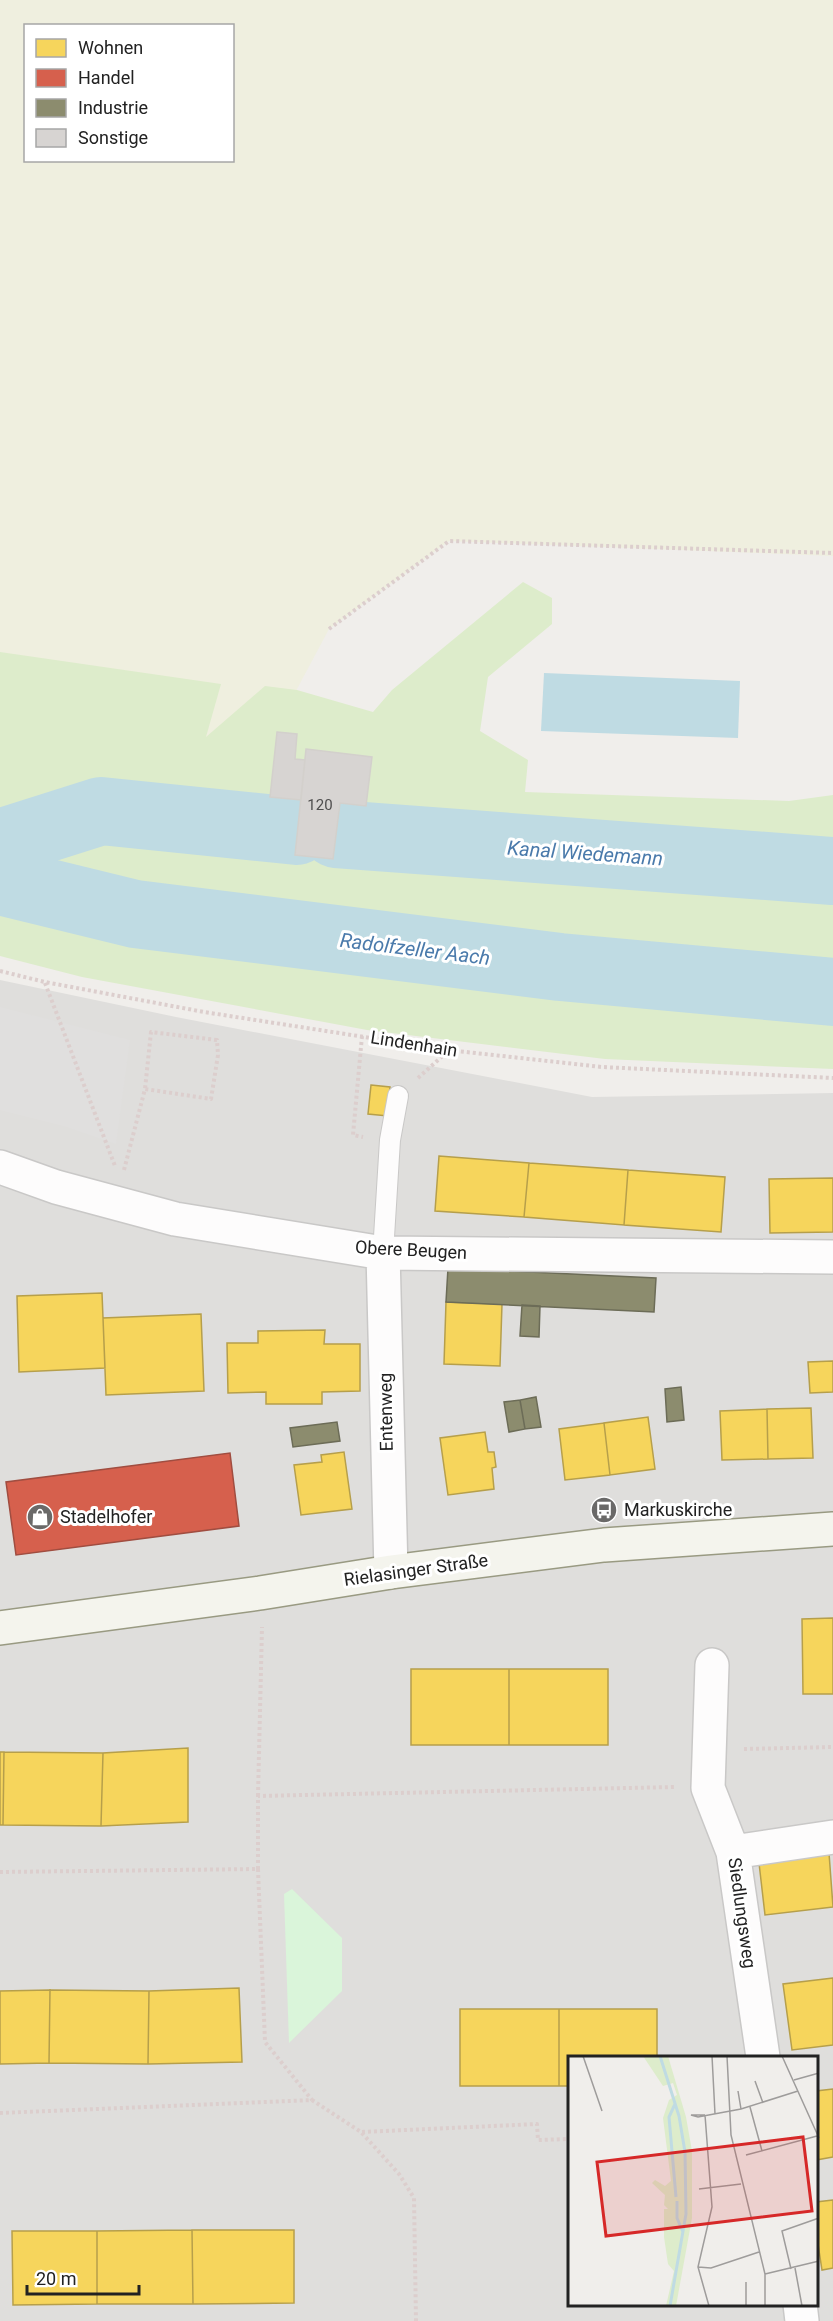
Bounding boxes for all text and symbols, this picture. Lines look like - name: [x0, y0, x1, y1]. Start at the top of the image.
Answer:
- legend: [24, 24, 234, 162]
- text: Wohnen: [78, 37, 143, 58]
- text: Handel: [78, 67, 135, 88]
- text: Industrie: [78, 97, 148, 118]
- text: Sonstige: [78, 127, 148, 148]
- house number: 120: [307, 796, 333, 814]
- water label: Kanal Wiedemann: [506, 836, 664, 870]
- water label: Radolfzeller Aach: [339, 928, 491, 970]
- street label: Lindenhain: [369, 1026, 459, 1061]
- street label: Obere Beugen: [354, 1236, 468, 1263]
- street label: Entenweg: [374, 1372, 397, 1452]
- bus stop icon: Markuskirche: [589, 1495, 619, 1525]
- place label: Markuskirche: [624, 1499, 732, 1520]
- shop icon: Stadelhofer: [25, 1502, 55, 1532]
- place label: Stadelhofer: [60, 1506, 152, 1527]
- street label: Rielasinger Straße: [342, 1549, 489, 1590]
- street label: Siedlungsweg: [724, 1856, 761, 1970]
- inset map: [568, 2056, 818, 2306]
- scale bar: [27, 2258, 140, 2296]
- text: 20 m: [36, 2268, 76, 2289]

